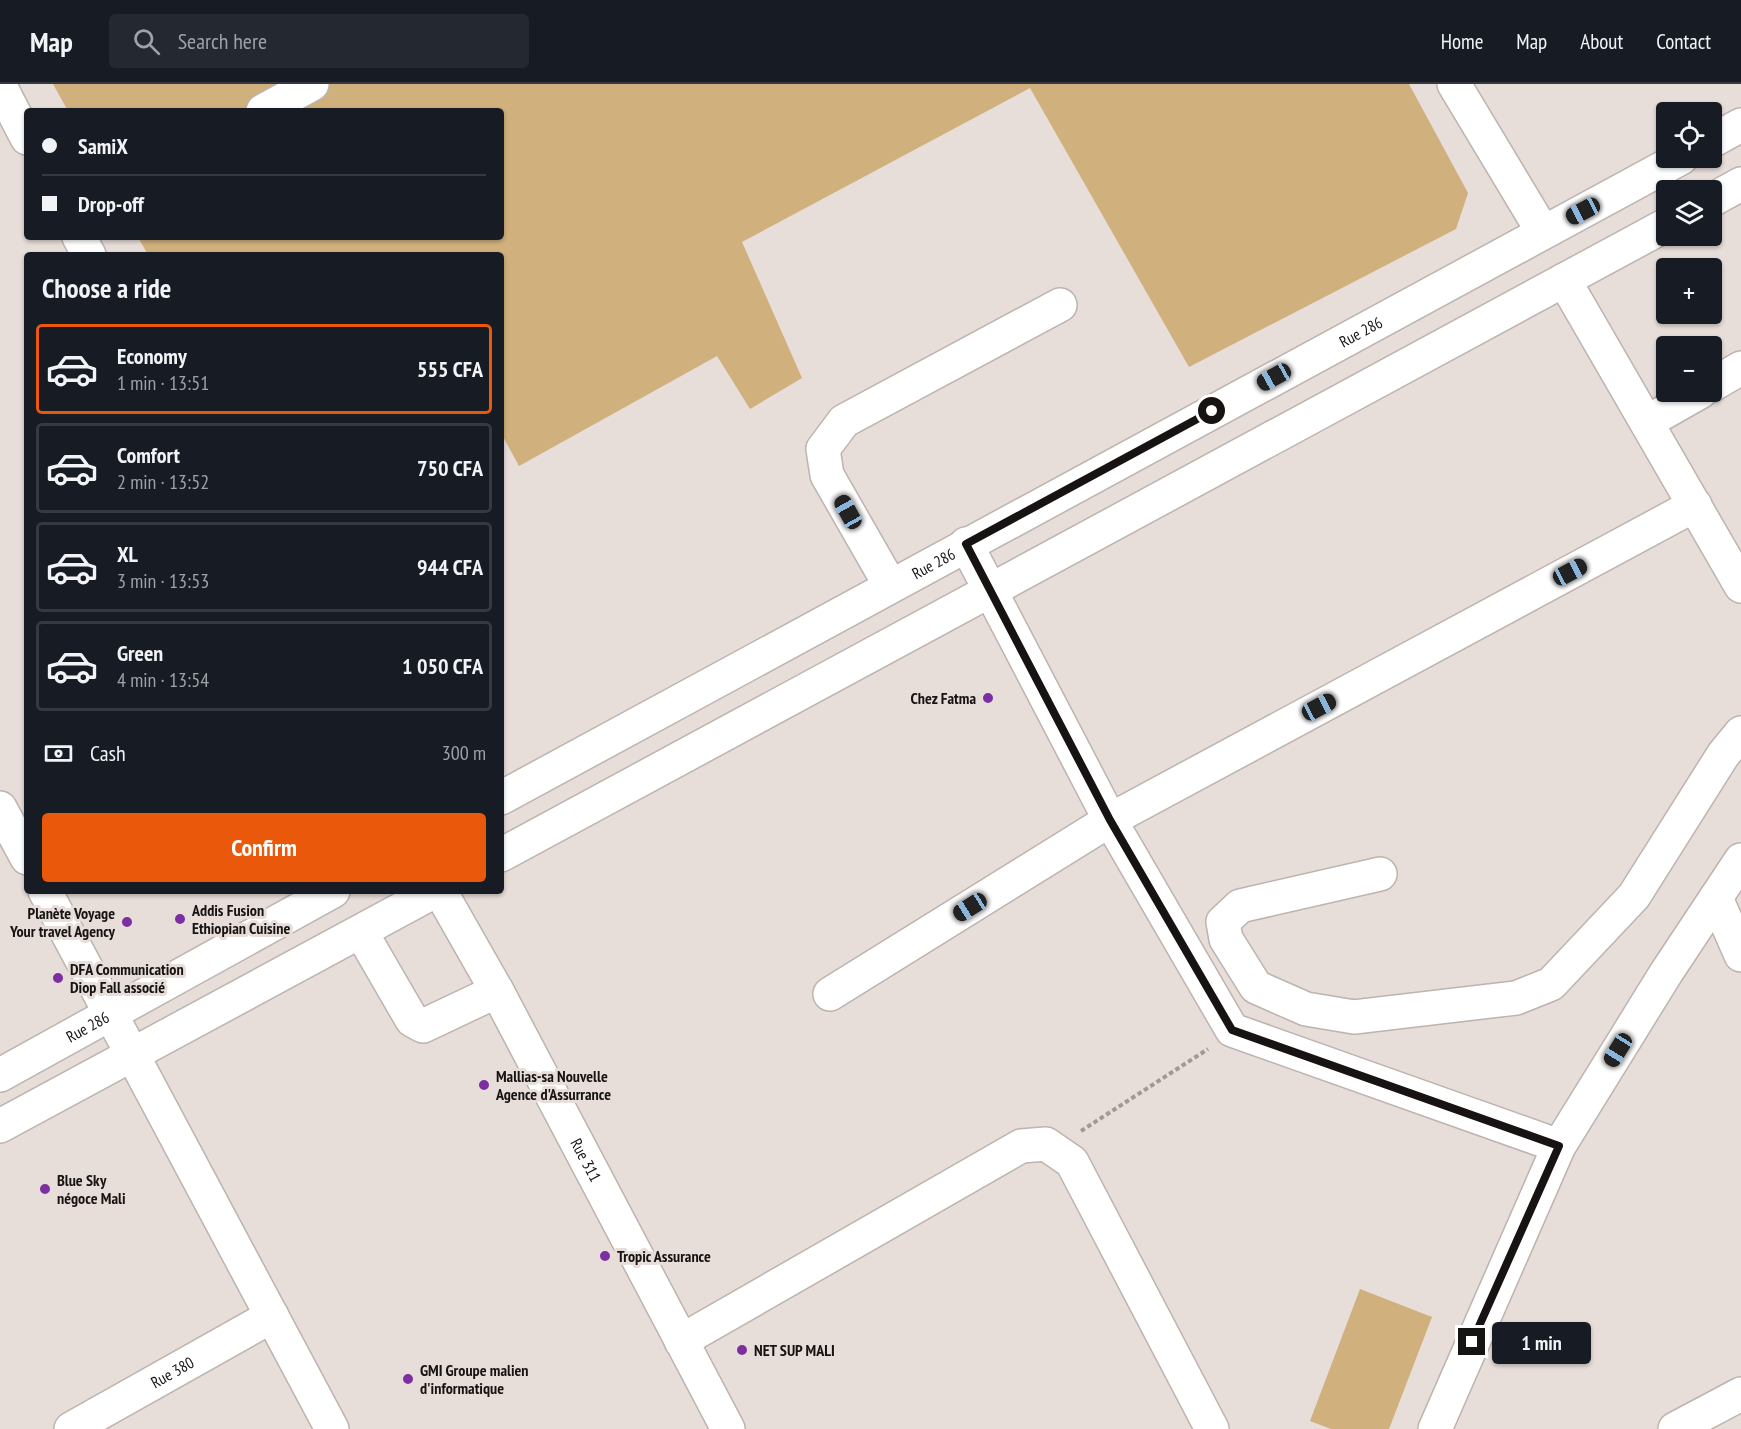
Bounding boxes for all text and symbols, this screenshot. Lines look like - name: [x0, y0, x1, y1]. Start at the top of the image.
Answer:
- search box: [109, 14, 529, 68]
- text: Map: [30, 23, 73, 60]
- icon: search: [130, 25, 163, 58]
- text: Search here: [178, 27, 267, 55]
- text: Home: [1441, 28, 1483, 55]
- text: Map: [1516, 28, 1547, 55]
- text: About: [1580, 28, 1623, 55]
- text: Contact: [1656, 28, 1711, 55]
- map controls: [1656, 102, 1722, 402]
- button: locate: [1656, 102, 1722, 168]
- text: SamiX: [78, 132, 128, 160]
- button: layers: [1656, 180, 1722, 246]
- text: Drop-off: [78, 190, 144, 218]
- car: [1563, 195, 1603, 227]
- button: +: [1656, 258, 1722, 324]
- text: Choose a ride: [42, 271, 171, 305]
- street label: Rue 286: [1336, 312, 1386, 352]
- button: −: [1656, 336, 1722, 402]
- icon: car: [45, 342, 99, 396]
- text: Economy: [117, 342, 187, 370]
- text: 555 CFA: [417, 355, 483, 383]
- car: [1254, 360, 1294, 394]
- text: 1 min · 13:51: [117, 370, 209, 396]
- route start: [1198, 397, 1225, 424]
- icon: car: [45, 441, 99, 495]
- text: Comfort: [117, 441, 180, 469]
- text: 750 CFA: [417, 454, 483, 482]
- text: 2 min · 13:52: [117, 469, 209, 495]
- car: [831, 492, 865, 532]
- icon: car: [45, 540, 99, 594]
- text: XL: [117, 540, 138, 568]
- street label: Rue 286: [908, 544, 959, 583]
- text: 944 CFA: [417, 553, 483, 581]
- car: [1550, 556, 1590, 588]
- text: 3 min · 13:53: [117, 568, 209, 594]
- icon: car: [45, 639, 99, 693]
- text: Green: [117, 639, 163, 667]
- text: 1 050 CFA: [402, 652, 483, 680]
- text: 4 min · 13:54: [117, 667, 209, 693]
- place label: Chez Fatma: [910, 688, 976, 708]
- marker: Chez Fatma: [981, 691, 995, 705]
- car: [1299, 691, 1339, 723]
- icon: cash: [42, 737, 75, 770]
- text: Cash: [90, 739, 126, 767]
- text: 300 m: [442, 740, 486, 766]
- button: Confirm: [42, 813, 486, 882]
- car: [950, 890, 990, 924]
- place label: Addis Fusion Ethiopian Cuisine: [191, 900, 290, 938]
- place label: Planète Voyage Your travel Agency: [9, 903, 116, 941]
- marker: Addis Fusion Ethiopian Cuisine: [173, 912, 187, 926]
- marker: Planète Voyage Your travel Agency: [120, 915, 134, 929]
- place label: DFA Communication Diop Fall associé: [70, 959, 184, 997]
- marker: DFA Communication Diop Fall associé: [51, 971, 65, 985]
- street label: Rue 286: [62, 1007, 113, 1047]
- car: [1601, 1030, 1635, 1070]
- place label: Mallias-sa Nouvelle Agence d'Assurrance: [495, 1066, 611, 1104]
- marker: Mallias-sa Nouvelle Agence d'Assurrance: [477, 1078, 491, 1092]
- street label: Rue 311: [566, 1135, 606, 1185]
- place label: Blue Sky négoce Mali: [57, 1170, 126, 1208]
- marker: Blue Sky négoce Mali: [38, 1182, 52, 1196]
- place label: Tropic Assurance: [617, 1246, 711, 1266]
- marker: Tropic Assurance: [598, 1249, 612, 1263]
- callout: 1 min: [1493, 1321, 1592, 1363]
- route end: [1458, 1328, 1485, 1355]
- text: 1 min: [1521, 1330, 1562, 1356]
- place label: NET SUP MALI: [754, 1340, 835, 1360]
- marker: NET SUP MALI: [735, 1343, 749, 1357]
- street label: Rue 380: [147, 1352, 197, 1392]
- place label: GMI Groupe malien d'informatique: [420, 1360, 529, 1398]
- marker: GMI Groupe malien d'informatique: [401, 1372, 415, 1386]

